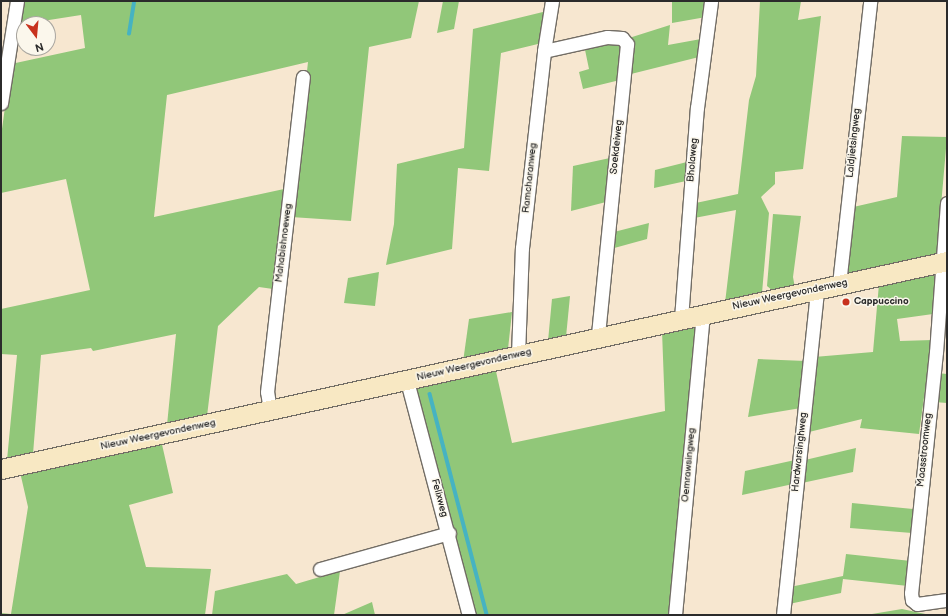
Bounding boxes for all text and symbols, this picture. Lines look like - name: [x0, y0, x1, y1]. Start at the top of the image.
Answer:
- north arrow: [16, 16, 56, 56]
- text: N: [33, 40, 45, 54]
- street label: Laldjietsingweg: [844, 108, 864, 178]
- street label: Soekdeiweg: [608, 119, 626, 175]
- street label: Bholaweg: [685, 137, 701, 183]
- street label: Ramcharanweg: [520, 142, 540, 214]
- street label: Mahabishnoeweg: [273, 203, 295, 283]
- street label: Nieuw Weergevondenweg: [731, 277, 849, 313]
- place label: Cappuccino: [854, 296, 909, 308]
- marker: Cappuccino: [841, 297, 851, 307]
- street label: Nieuw Weergevondenweg: [415, 346, 533, 384]
- street label: Hardwarsinghweg: [790, 412, 810, 492]
- street label: Maasstroomweg: [915, 412, 935, 488]
- street label: Nieuw Weergevondenweg: [99, 417, 217, 453]
- street label: Oemrawsingweg: [680, 427, 698, 503]
- street label: Felixweg: [428, 478, 450, 518]

